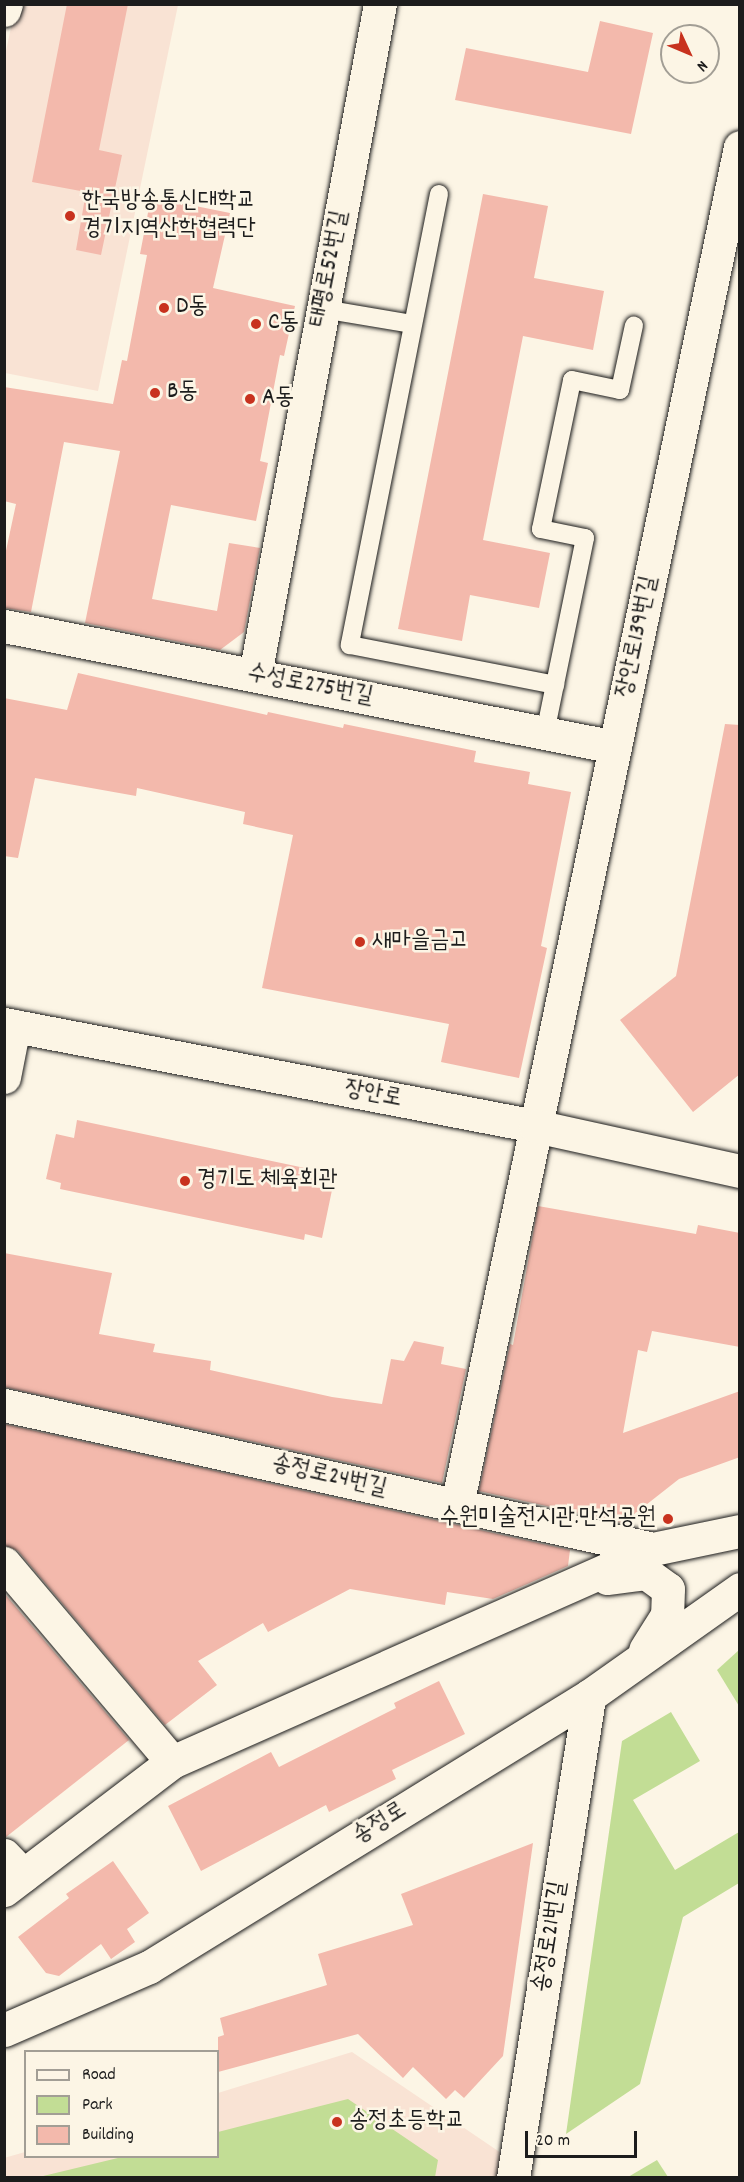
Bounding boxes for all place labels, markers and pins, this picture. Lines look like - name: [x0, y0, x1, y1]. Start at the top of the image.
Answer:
- place label: 한국방송통신대학교 경기지역산학협력단: [82, 188, 256, 244]
- marker: 한국방송통신대학교 경기지역산학협력단: [63, 209, 77, 223]
- place label: D동: [176, 294, 208, 322]
- marker: D동: [157, 301, 171, 315]
- place label: C동: [268, 310, 299, 338]
- marker: C동: [249, 317, 263, 331]
- place label: B동: [167, 379, 198, 407]
- place label: A동: [262, 385, 294, 413]
- marker: B동: [148, 386, 162, 400]
- marker: A동: [243, 392, 257, 406]
- place label: 새마을금고: [372, 928, 469, 956]
- marker: 새마을금고: [353, 935, 367, 949]
- place label: 경기도 체육회관: [197, 1167, 338, 1195]
- marker: 경기도 체육회관: [178, 1174, 192, 1188]
- place label: 수원미술전시관.만석공원: [440, 1505, 656, 1533]
- marker: 수원미술전시관.만석공원: [661, 1512, 675, 1526]
- place label: 송정초등학교: [349, 2108, 465, 2136]
- marker: 송정초등학교: [330, 2115, 344, 2129]

